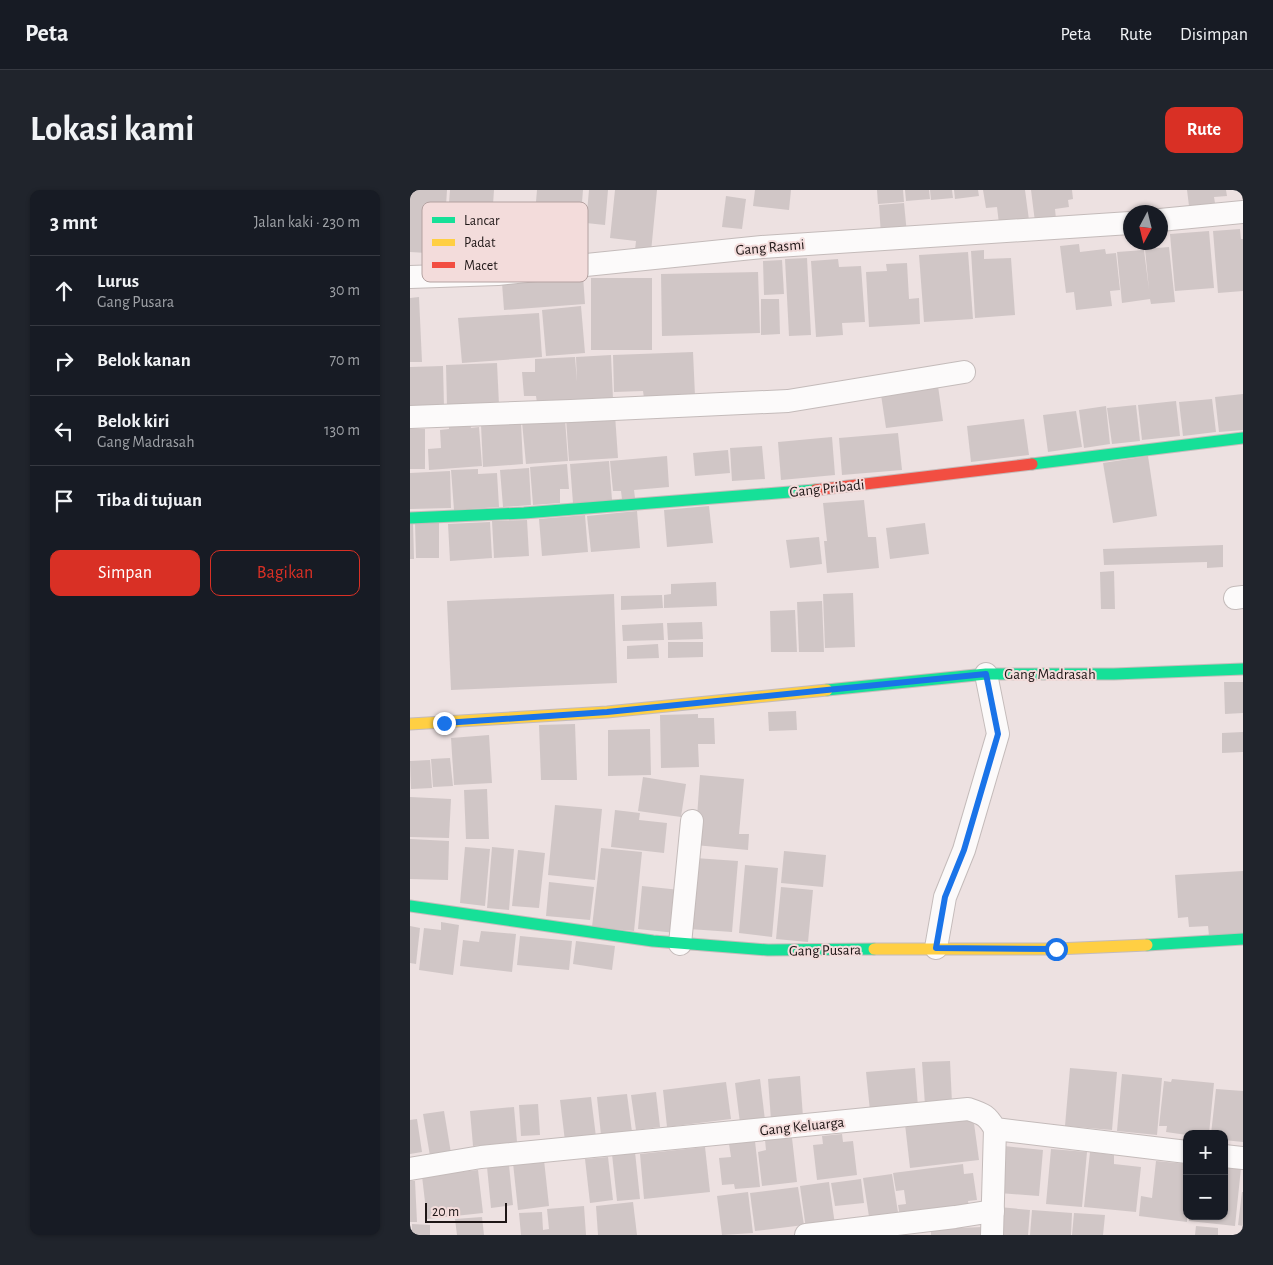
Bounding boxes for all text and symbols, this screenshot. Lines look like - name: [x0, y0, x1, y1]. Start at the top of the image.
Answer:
- text: Peta: [25, 22, 69, 46]
- text: Peta: [1060, 26, 1091, 44]
- text: Rute: [1119, 26, 1152, 44]
- text: Disimpan: [1180, 26, 1248, 44]
- button: Rute: [1165, 107, 1243, 153]
- text: Lokasi kami: [30, 112, 194, 147]
- legend: [422, 202, 588, 282]
- north arrow: [1123, 205, 1168, 250]
- text: 3 mnt: [50, 212, 97, 233]
- text: Jalan kaki · 230 m: [254, 214, 360, 230]
- text: Lancar: [464, 214, 500, 228]
- text: Padat: [464, 236, 496, 250]
- street label: Gang Rasmi: [735, 237, 805, 258]
- text: Macet: [464, 259, 498, 273]
- text: Lurus: [97, 272, 139, 291]
- icon: ahead: [50, 277, 78, 305]
- text: 30 m: [330, 282, 360, 298]
- text: Gang Pusara: [97, 294, 174, 310]
- icon: right: [50, 347, 78, 375]
- text: Belok kanan: [97, 351, 191, 370]
- text: 70 m: [329, 352, 360, 368]
- text: Belok kiri: [97, 412, 169, 431]
- icon: left: [50, 417, 78, 445]
- text: 130 m: [324, 422, 360, 438]
- text: Gang Madrasah: [97, 434, 195, 450]
- street label: Gang Pribadi: [789, 477, 865, 500]
- icon: arrive: [50, 487, 78, 515]
- text: Tiba di tujuan: [97, 491, 202, 510]
- button: Simpan: [50, 550, 200, 596]
- button: Bagikan: [210, 550, 360, 596]
- street label: Gang Madrasah: [1004, 667, 1096, 682]
- route end: [433, 712, 456, 735]
- route start: [1045, 938, 1068, 961]
- street label: Gang Pusara: [789, 942, 861, 959]
- street label: Gang Keluarga: [759, 1115, 845, 1138]
- map controls: [1183, 1130, 1228, 1220]
- button: +: [1183, 1130, 1228, 1175]
- button: −: [1183, 1175, 1228, 1220]
- scale bar: [425, 1200, 508, 1223]
- text: 20 m: [432, 1205, 459, 1219]

